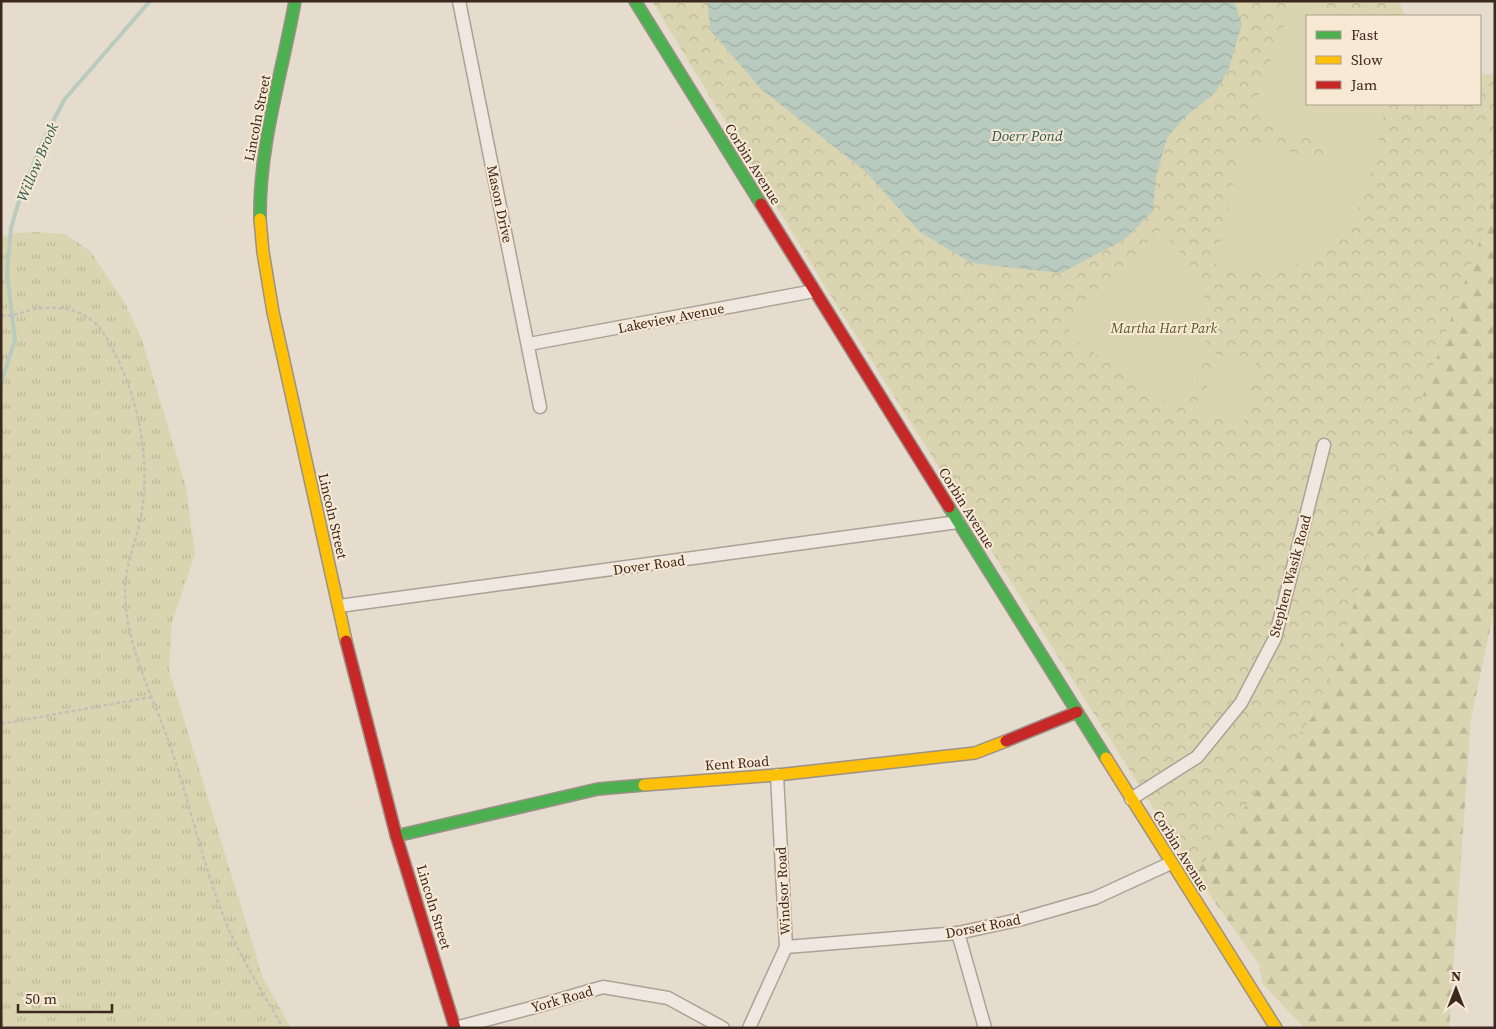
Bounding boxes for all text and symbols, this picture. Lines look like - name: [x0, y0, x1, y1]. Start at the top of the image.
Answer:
- legend: [1306, 15, 1481, 105]
- text: Fast: [1351, 24, 1378, 45]
- text: Slow: [1351, 49, 1383, 70]
- street label: Lincoln Street: [239, 73, 275, 163]
- text: Jam: [1350, 74, 1378, 95]
- water label: Willow Brook: [11, 118, 63, 205]
- street label: Corbin Avenue: [720, 120, 786, 208]
- water label: Doerr Pond: [990, 125, 1063, 146]
- street label: Mason Drive: [482, 163, 518, 245]
- street label: Lakeview Avenue: [616, 298, 726, 338]
- park label: Martha Hart Park: [1110, 318, 1218, 338]
- street label: Corbin Avenue: [934, 464, 1000, 552]
- street label: Lincoln Street: [313, 471, 353, 561]
- street label: Stephen Wasik Road: [1264, 513, 1316, 639]
- street label: Dover Road: [612, 550, 686, 580]
- street label: Kent Road: [704, 751, 770, 775]
- street label: Corbin Avenue: [1148, 807, 1214, 895]
- street label: Windsor Road: [771, 846, 795, 936]
- street label: Lincoln Street: [412, 862, 456, 952]
- street label: Dorset Road: [944, 909, 1022, 943]
- north arrow: [1431, 964, 1481, 1014]
- text: N: [1451, 966, 1461, 986]
- street label: York Road: [529, 981, 595, 1017]
- scale bar: [18, 982, 111, 1014]
- text: 50 m: [25, 988, 57, 1009]

